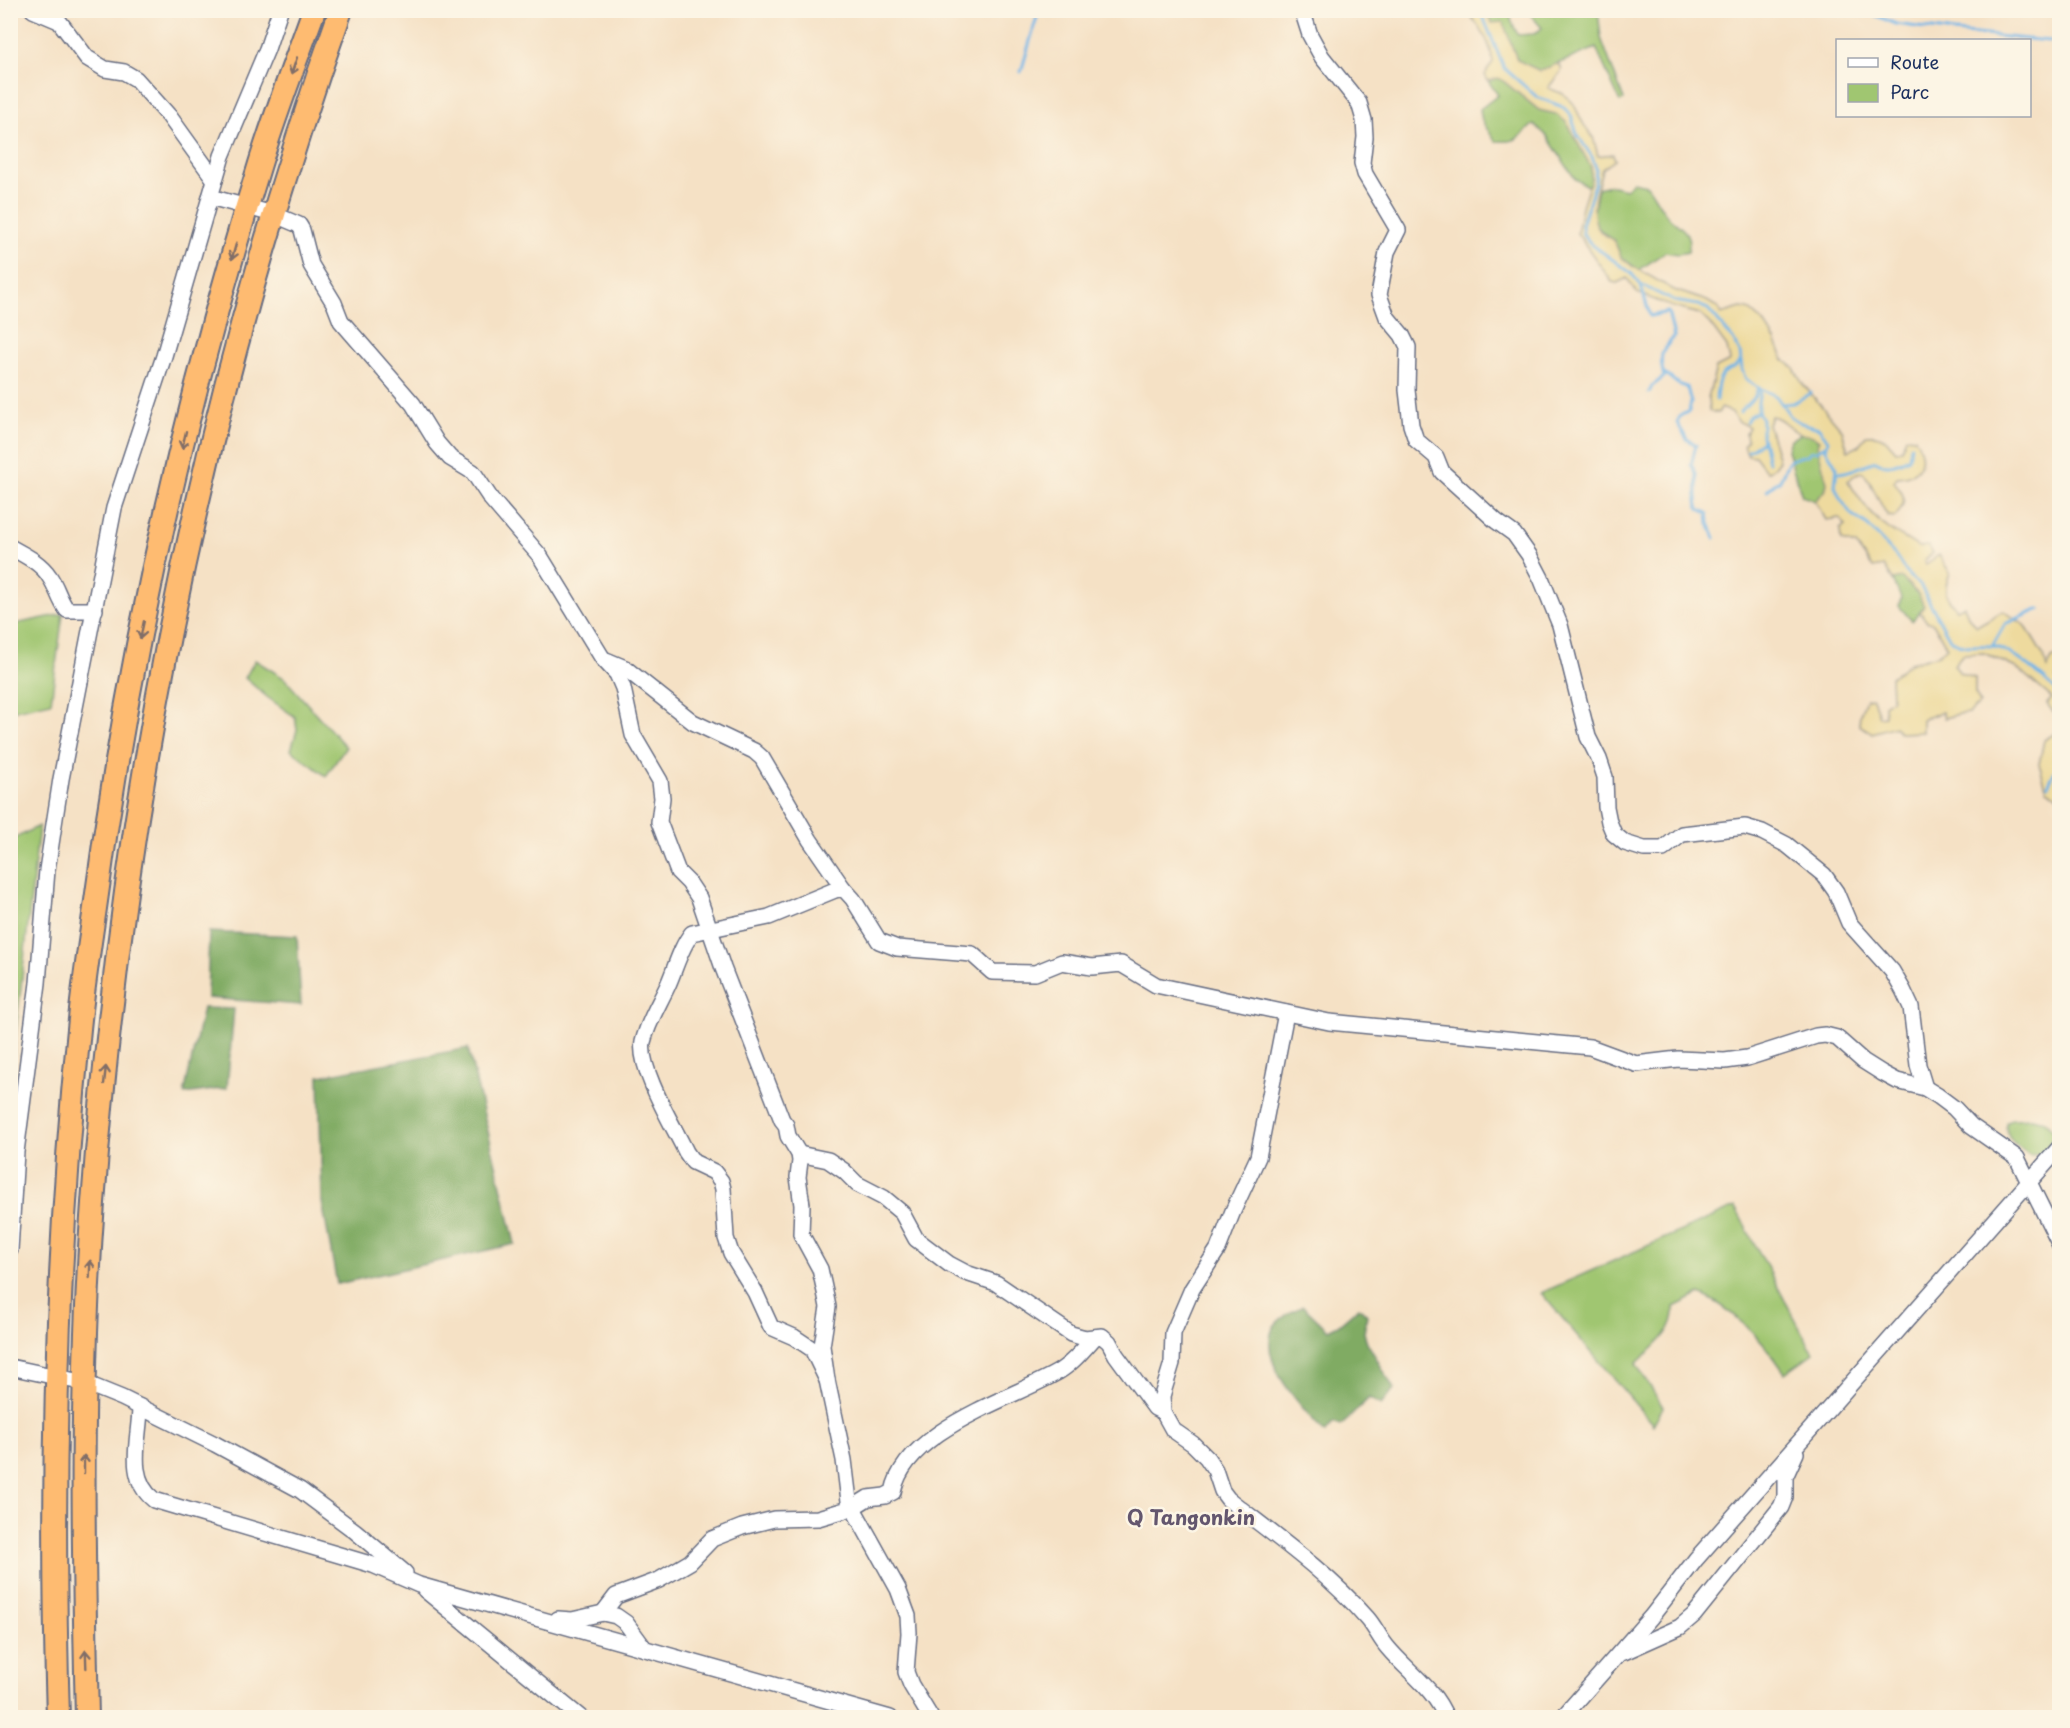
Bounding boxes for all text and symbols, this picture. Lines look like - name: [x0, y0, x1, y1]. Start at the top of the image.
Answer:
- legend: [1836, 39, 2031, 117]
- text: Route: [1890, 48, 1940, 75]
- one-way arrow: [288, 56, 299, 75]
- text: Parc: [1890, 78, 1929, 105]
- one-way arrow: [228, 241, 239, 260]
- one-way arrow: [178, 429, 189, 449]
- one-way arrow: [135, 620, 147, 639]
- one-way arrow: [100, 1065, 111, 1085]
- one-way arrow: [84, 1260, 95, 1280]
- one-way arrow: [79, 1455, 90, 1475]
- district label: Q Tangonkin: [1127, 1502, 1255, 1532]
- one-way arrow: [80, 1650, 91, 1670]

